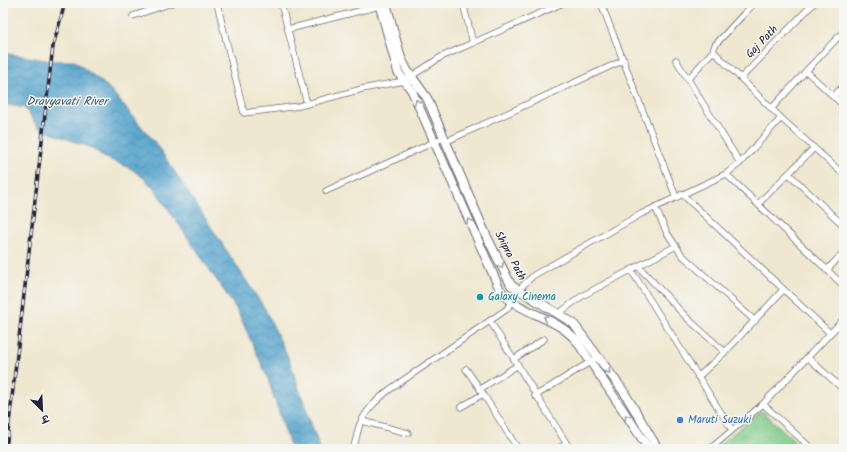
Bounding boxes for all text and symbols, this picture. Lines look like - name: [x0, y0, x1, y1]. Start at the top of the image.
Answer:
- street label: Gaj Path: [742, 21, 783, 63]
- water label: Dravyavati River: [27, 92, 111, 111]
- one-way arrow: [414, 98, 422, 106]
- one-way arrow: [466, 217, 474, 225]
- street label: Shipra Path: [489, 228, 531, 284]
- one-way arrow: [497, 262, 504, 270]
- place label: Galaxy Cinema: [488, 288, 556, 306]
- marker: Galaxy Cinema: [475, 292, 485, 302]
- one-way arrow: [542, 315, 550, 323]
- one-way arrow: [603, 366, 610, 373]
- north arrow: [22, 390, 62, 430]
- text: उ: [37, 409, 52, 429]
- place label: Maruti Suzuki: [688, 411, 751, 429]
- one-way arrow: [625, 414, 632, 421]
- marker: Maruti Suzuki: [675, 415, 685, 425]

